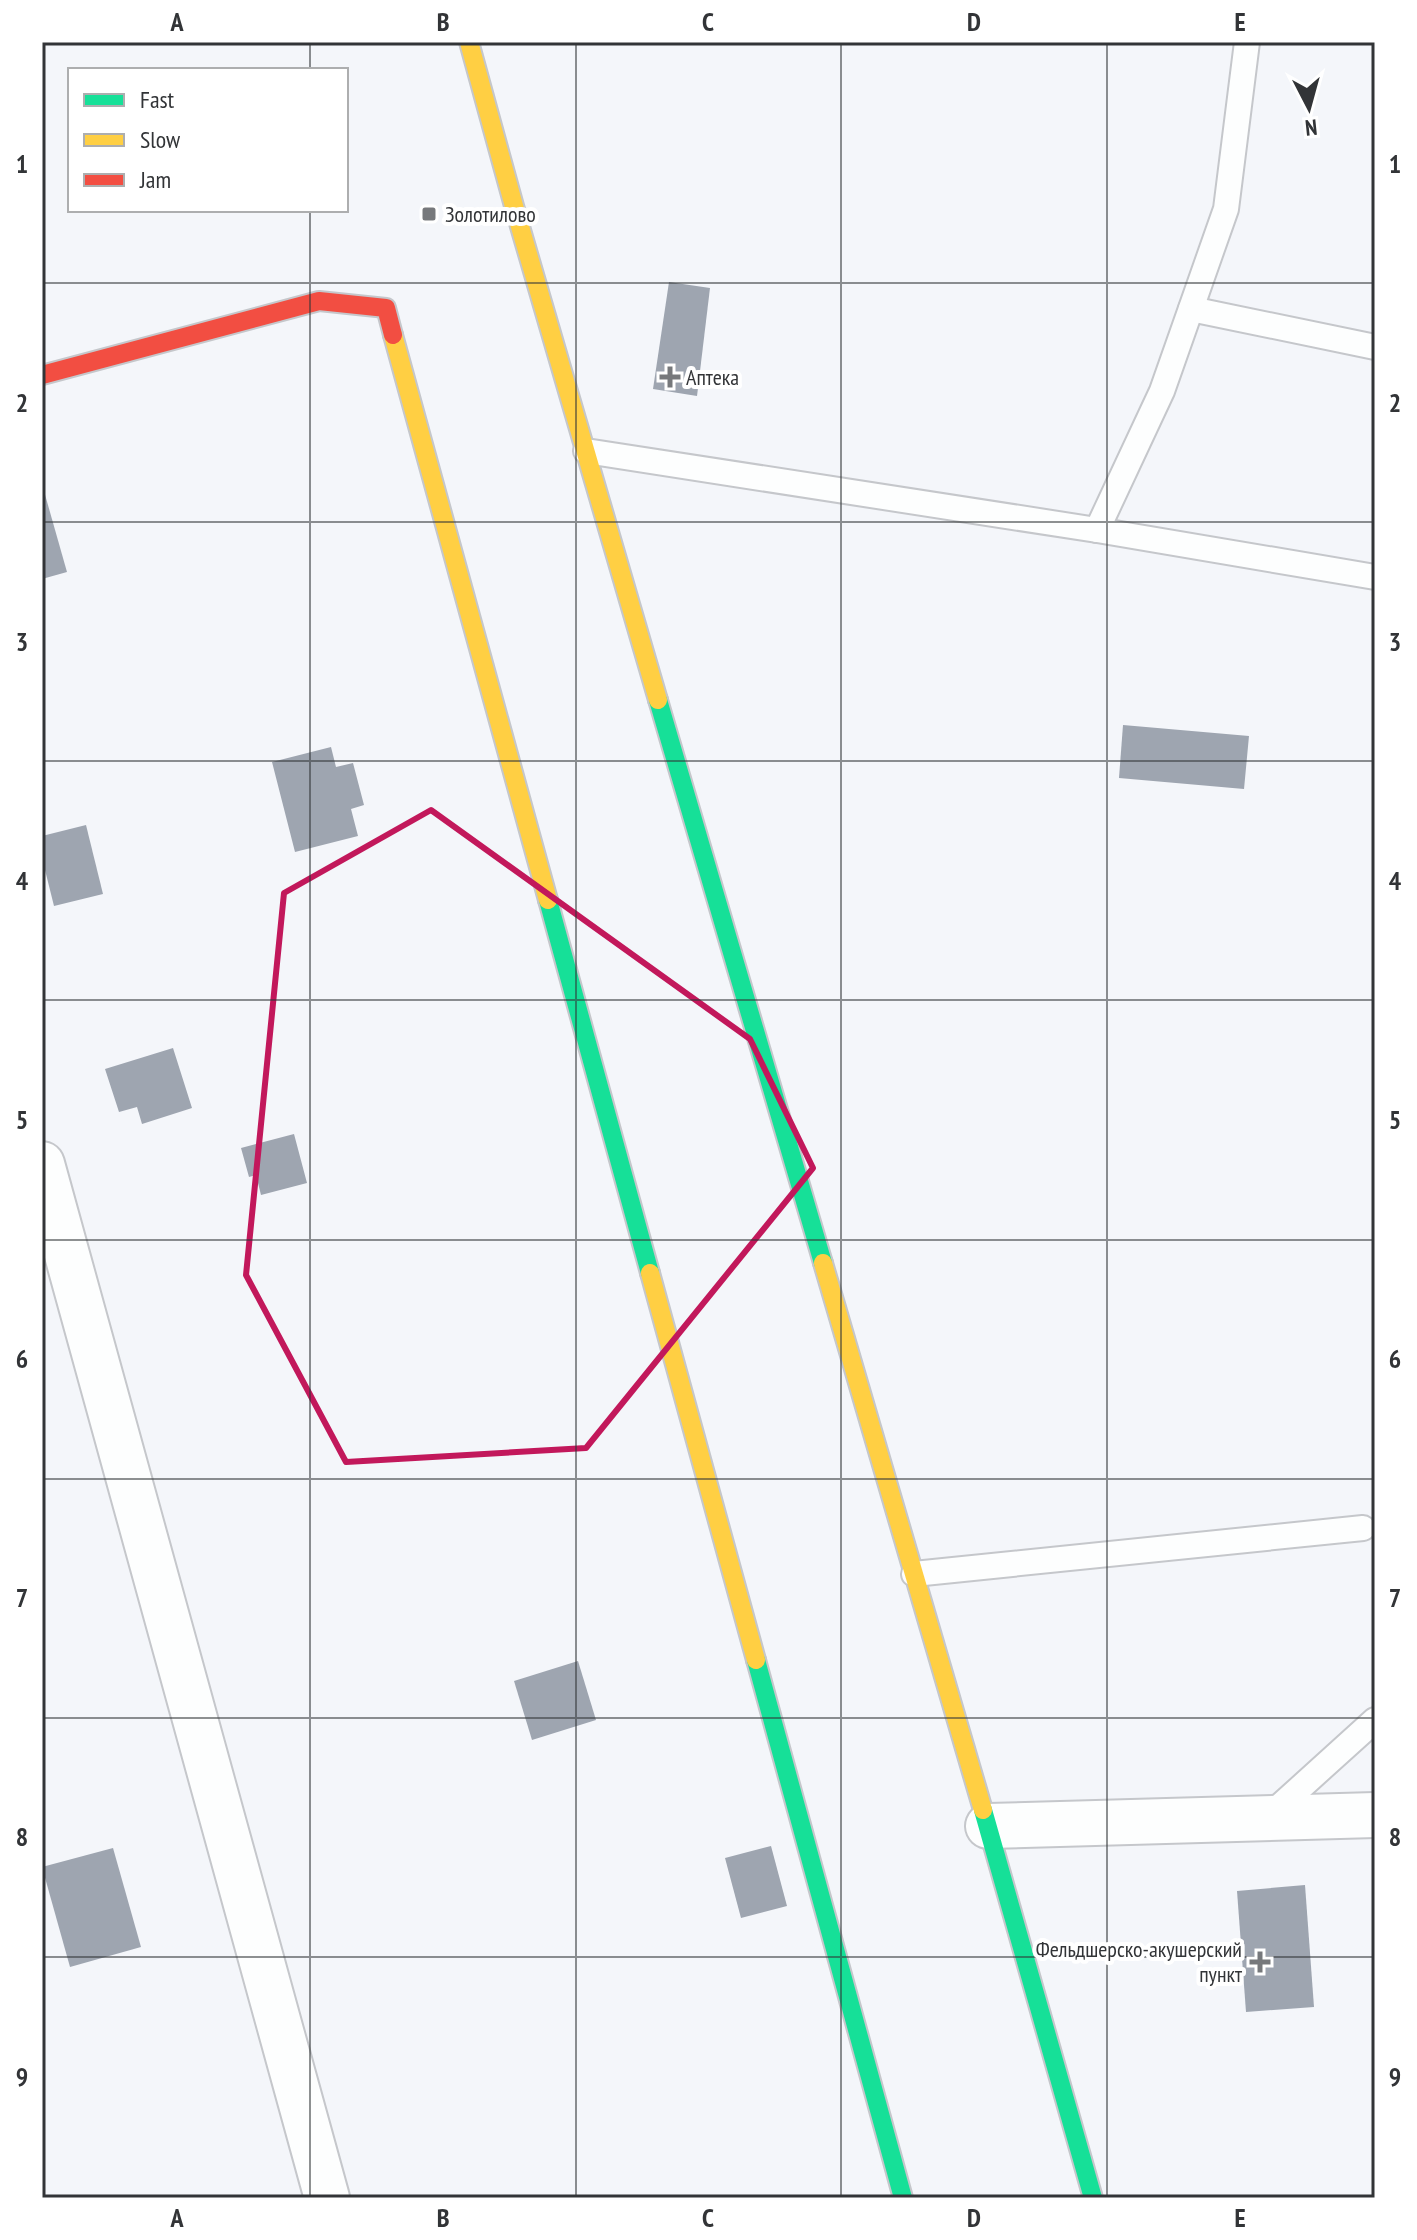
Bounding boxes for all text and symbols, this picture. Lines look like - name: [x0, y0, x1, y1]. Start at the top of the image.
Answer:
- text: A: [169, 5, 184, 38]
- text: B: [437, 5, 450, 38]
- text: C: [702, 5, 714, 38]
- text: D: [967, 5, 981, 38]
- text: E: [1234, 5, 1246, 38]
- legend: [68, 68, 348, 212]
- north arrow: [1269, 68, 1349, 148]
- text: Fast: [140, 84, 175, 115]
- text: N: [1304, 113, 1318, 142]
- text: Slow: [140, 124, 181, 155]
- text: 1: [16, 147, 28, 180]
- text: 1: [1389, 147, 1401, 180]
- text: Jam: [139, 164, 171, 195]
- place label: Золотилово: [445, 200, 536, 228]
- marker: Золотилово: [420, 205, 438, 223]
- place label: Аптека: [686, 363, 739, 391]
- marker: Аптека: [661, 368, 679, 386]
- text: 2: [16, 386, 28, 419]
- text: 2: [1389, 386, 1401, 419]
- text: 3: [16, 625, 28, 658]
- text: 3: [1389, 625, 1401, 658]
- text: 4: [16, 864, 29, 897]
- text: 4: [1389, 864, 1402, 897]
- text: 5: [16, 1103, 28, 1136]
- text: 5: [1389, 1103, 1401, 1136]
- text: 6: [16, 1342, 28, 1375]
- text: 6: [1389, 1342, 1401, 1375]
- text: 7: [16, 1581, 28, 1614]
- text: 7: [1389, 1581, 1401, 1614]
- text: 8: [16, 1820, 28, 1853]
- text: 8: [1389, 1820, 1401, 1853]
- place label: Фельдшерско-акушерский пункт: [1036, 1935, 1243, 1988]
- marker: Фельдшерско-акушерский пункт: [1249, 1951, 1271, 1973]
- text: 9: [16, 2060, 28, 2093]
- text: 9: [1389, 2060, 1401, 2093]
- text: A: [169, 2201, 184, 2234]
- text: B: [437, 2201, 450, 2234]
- text: C: [702, 2201, 714, 2234]
- text: D: [967, 2201, 981, 2234]
- text: E: [1234, 2201, 1246, 2234]

